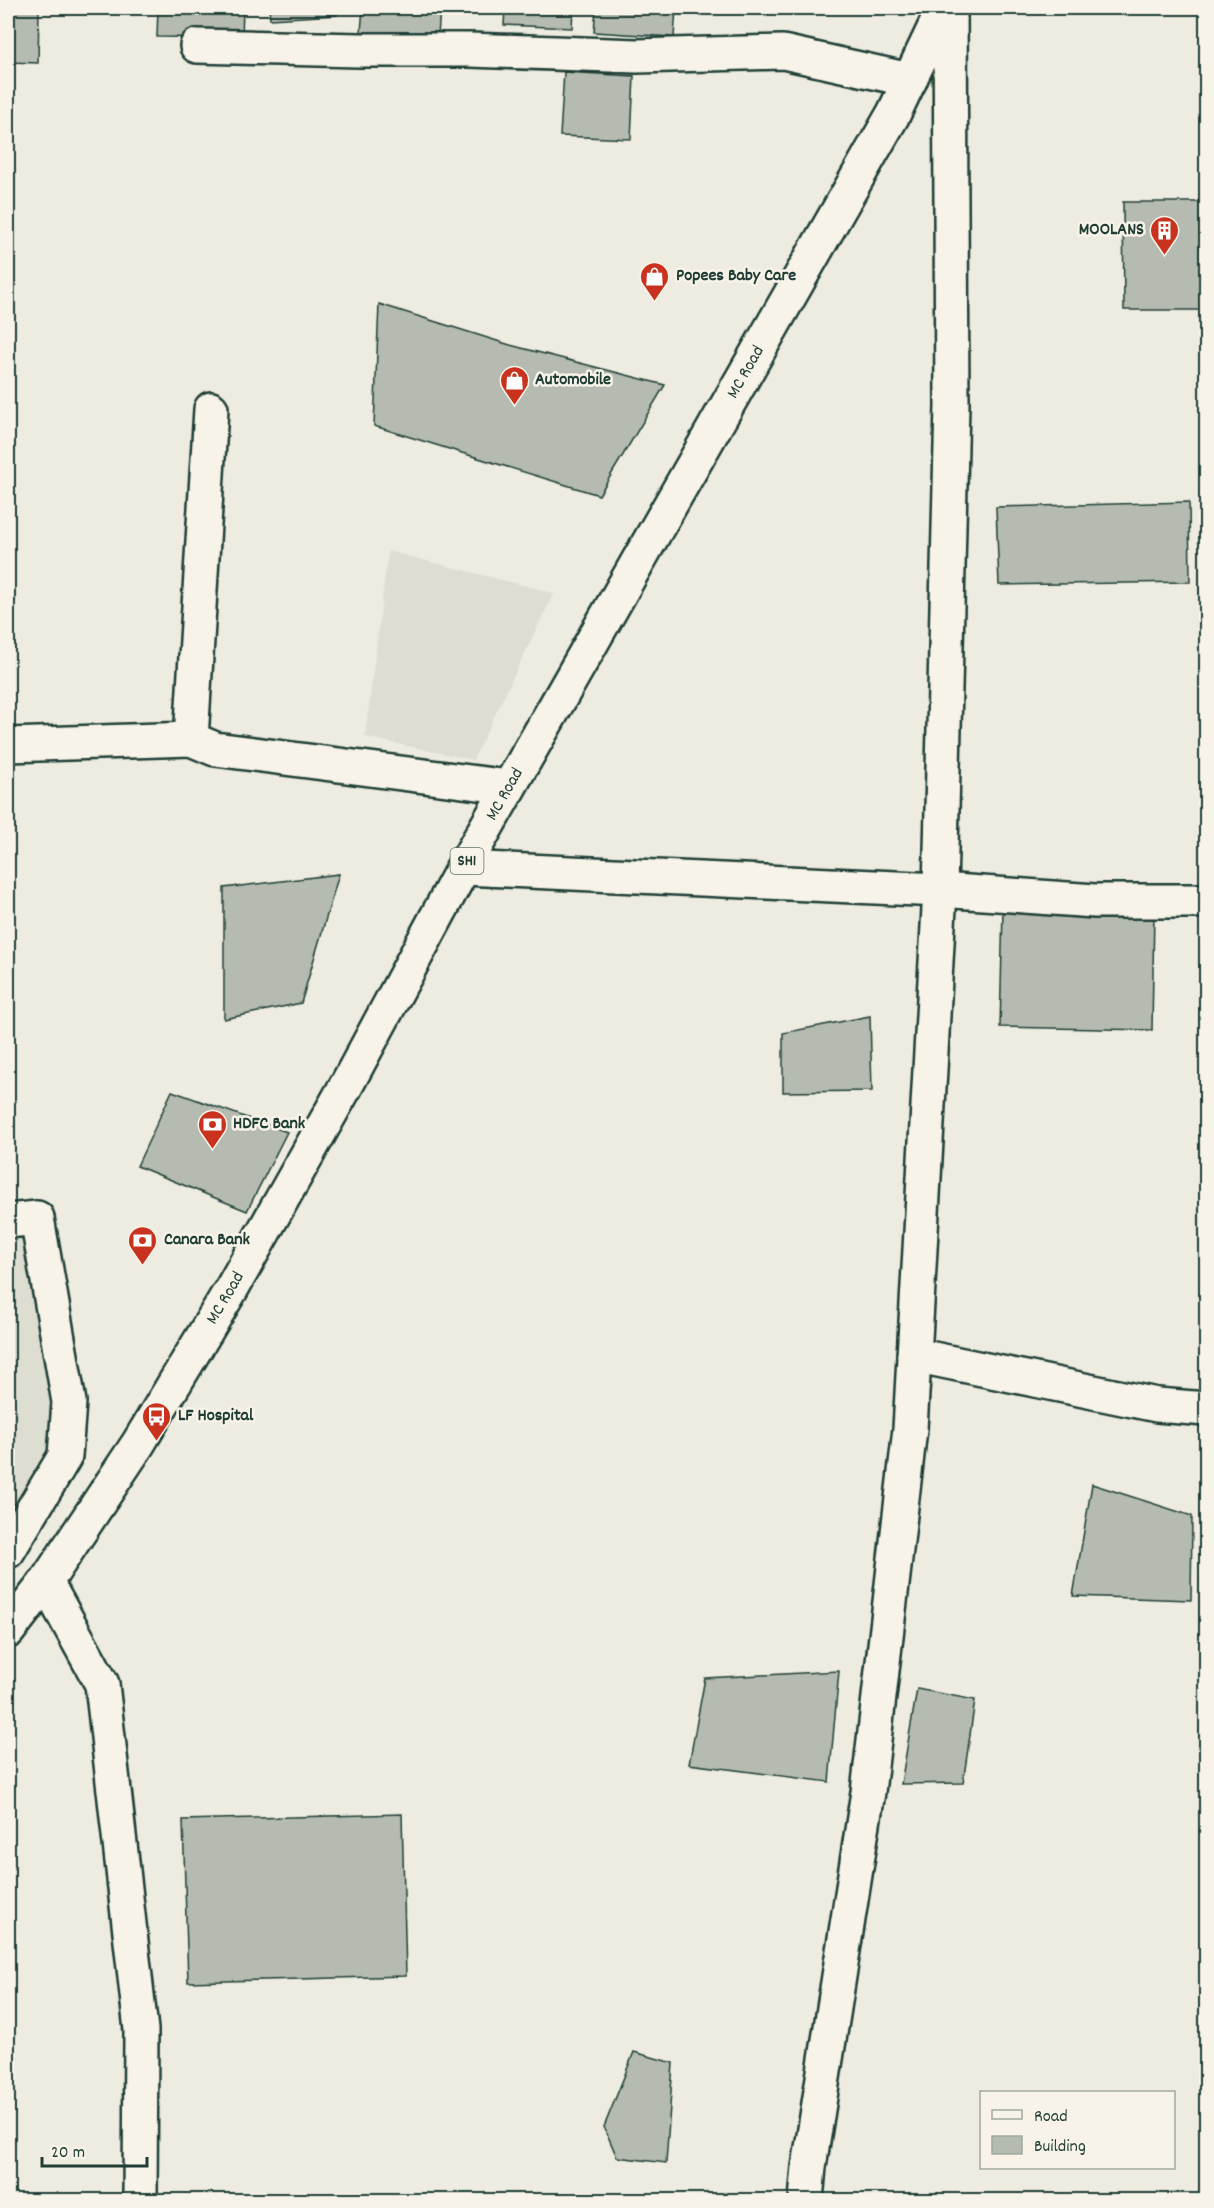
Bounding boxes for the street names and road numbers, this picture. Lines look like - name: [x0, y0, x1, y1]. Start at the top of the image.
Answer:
- street label: MC Road: [721, 341, 771, 403]
- street label: MC Road: [480, 763, 530, 826]
- road number: SH1: [450, 848, 484, 874]
- street label: MC Road: [200, 1267, 251, 1329]

